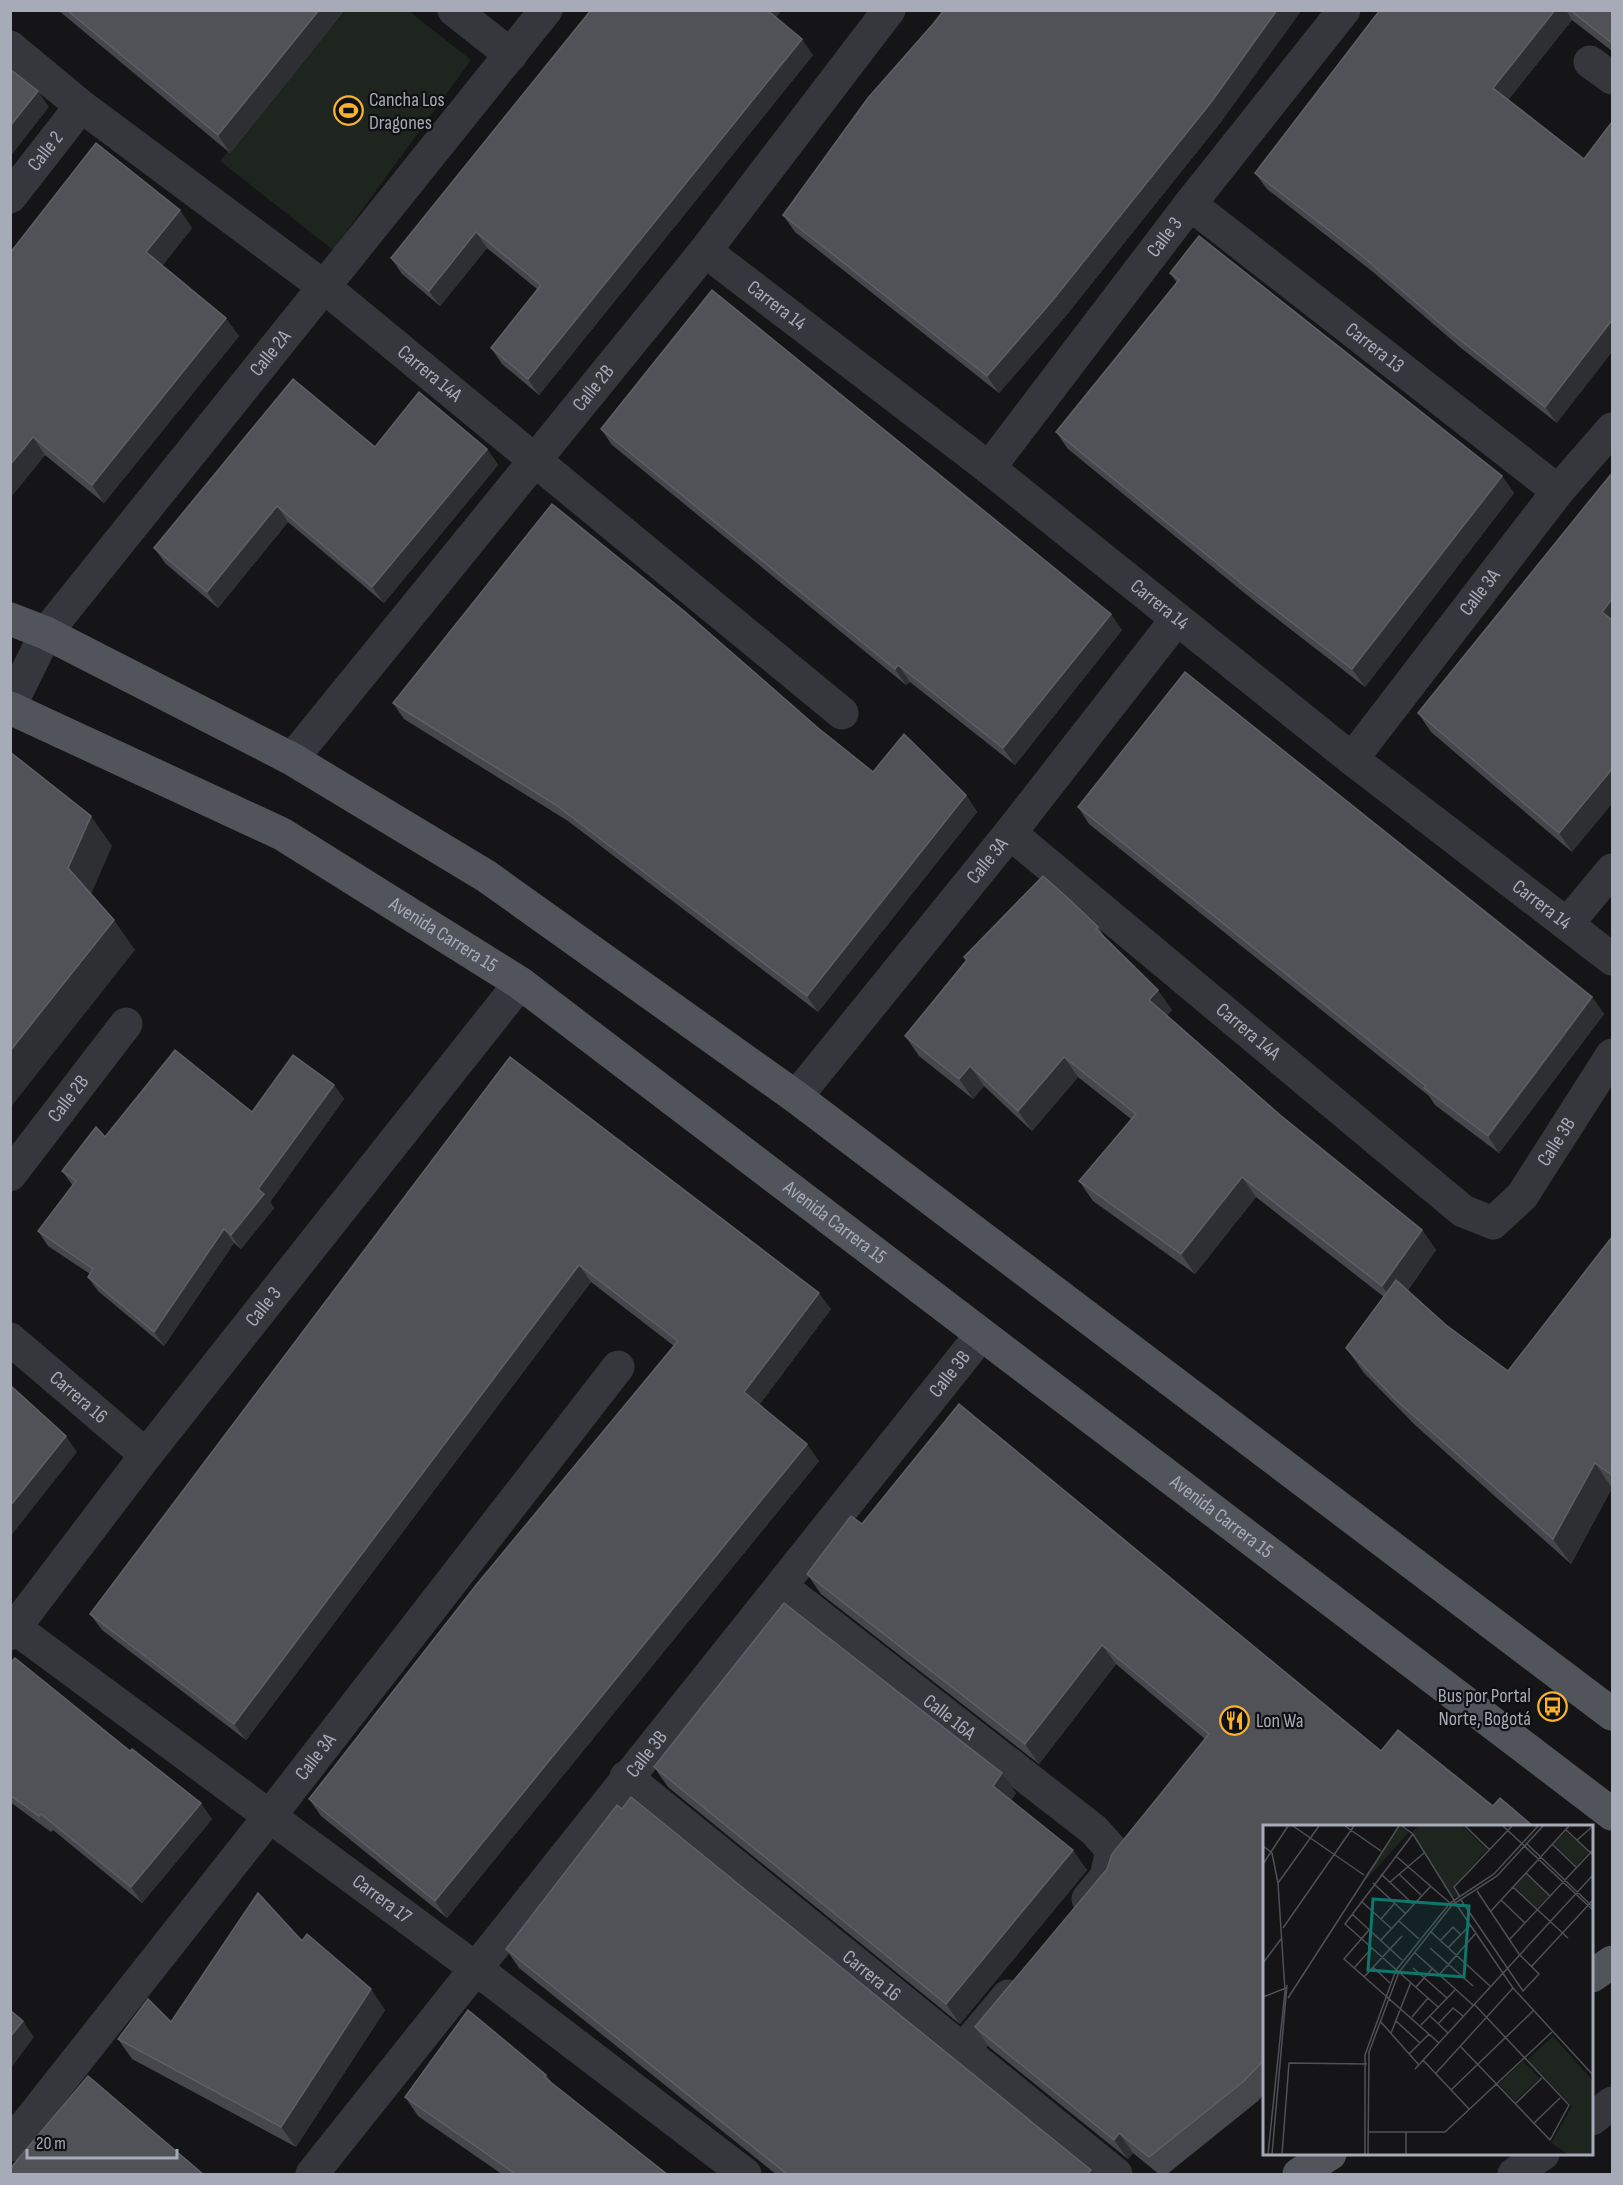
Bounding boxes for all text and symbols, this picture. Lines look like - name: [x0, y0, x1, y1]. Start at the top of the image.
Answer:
- place label: Cancha Los Dragones: [369, 88, 445, 135]
- sports icon: Cancha Los Dragones: [332, 95, 364, 127]
- street label: Calle 2: [23, 127, 69, 176]
- street label: Calle 3: [1142, 212, 1188, 262]
- street label: Carrera 14: [742, 275, 811, 336]
- street label: Carrera 13: [1340, 318, 1409, 378]
- street label: Calle 2A: [245, 325, 297, 381]
- street label: Carrera 14A: [392, 340, 467, 408]
- street label: Calle 2B: [568, 360, 620, 416]
- street label: Calle 3A: [1454, 564, 1506, 621]
- street label: Carrera 14: [1126, 574, 1194, 635]
- street label: Calle 3A: [962, 832, 1014, 889]
- street label: Carrera 14: [1507, 875, 1576, 935]
- street label: Avenida Carrera 15: [384, 892, 502, 978]
- street label: Carrera 14A: [1211, 998, 1285, 1066]
- street label: Calle 2B: [43, 1070, 94, 1127]
- street label: Calle 3B: [1532, 1113, 1581, 1171]
- street label: Avenida Carrera 15: [778, 1175, 891, 1269]
- street label: Calle 3: [240, 1282, 287, 1331]
- street label: Calle 3B: [924, 1346, 976, 1402]
- street label: Carrera 16: [45, 1366, 112, 1429]
- street label: Avenida Carrera 15: [1164, 1469, 1278, 1564]
- place label: Bus por Portal Norte, Bogotá: [1438, 1684, 1531, 1731]
- street label: Calle 16A: [918, 1689, 981, 1745]
- bus stop icon: Bus por Portal Norte, Bogotá: [1536, 1691, 1568, 1723]
- restaurant icon: Lon Wa: [1219, 1705, 1251, 1737]
- place label: Lon Wa: [1256, 1709, 1303, 1733]
- street label: Calle 3B: [621, 1726, 673, 1782]
- street label: Calle 3A: [290, 1728, 342, 1785]
- inset map: [1263, 1825, 1593, 2155]
- street label: Carrera 17: [347, 1869, 416, 1929]
- street label: Carrera 16: [837, 1945, 906, 2007]
- scale bar: [27, 2122, 177, 2160]
- text: 20 m: [36, 2133, 66, 2154]

